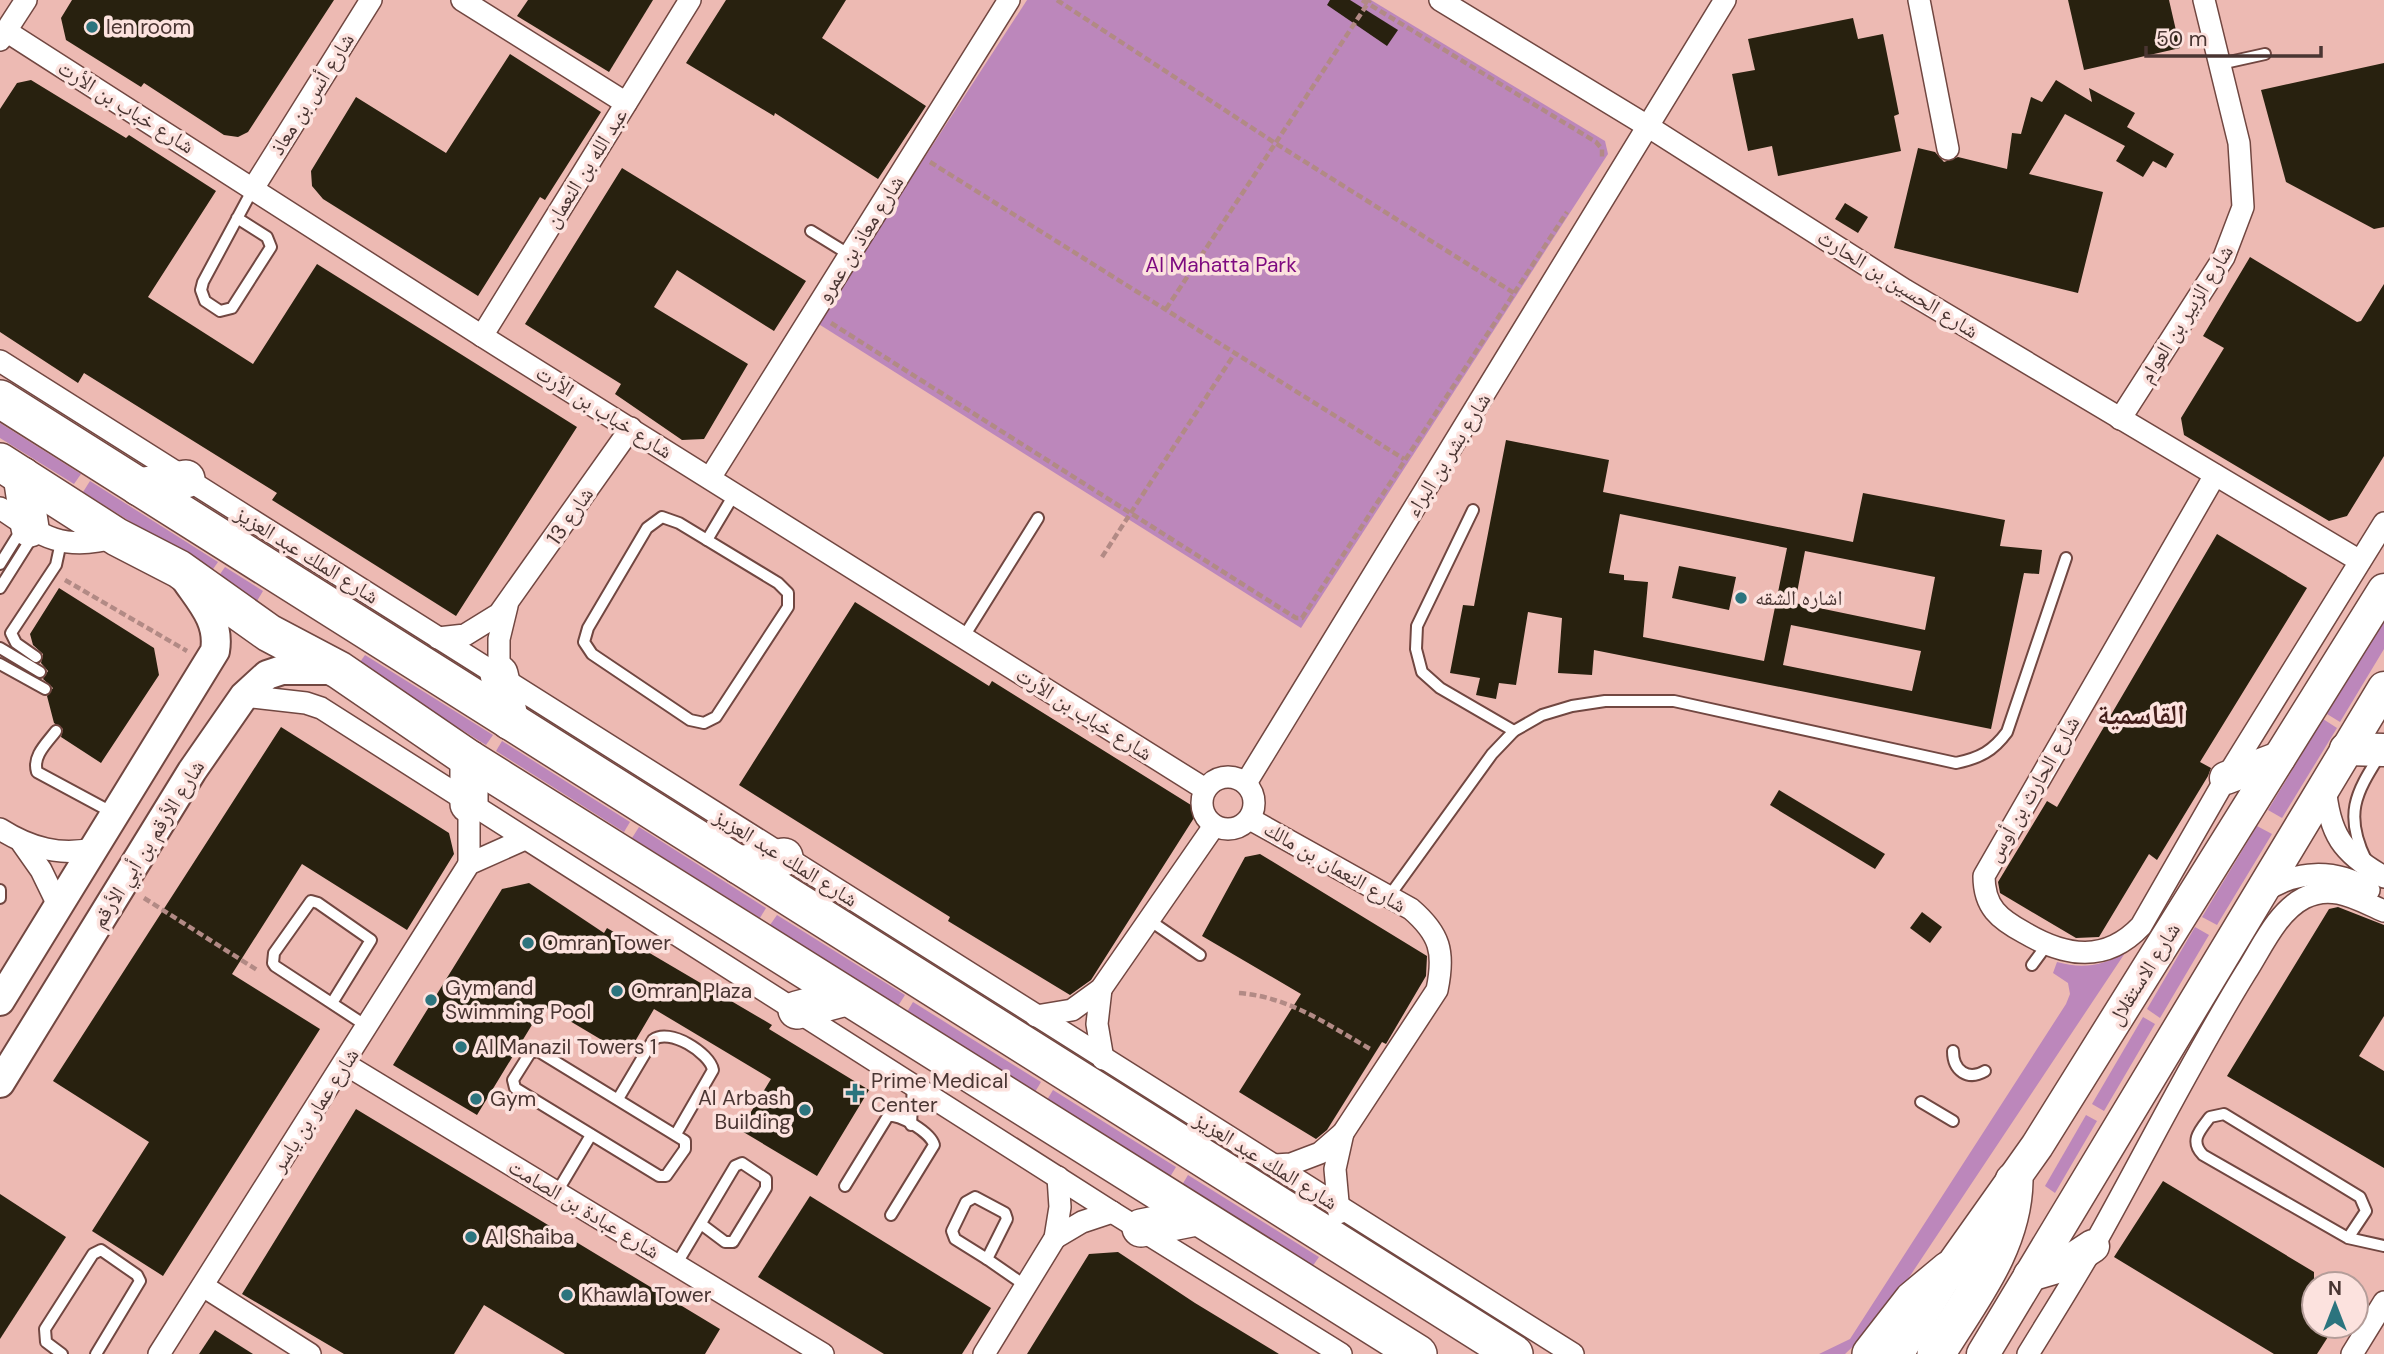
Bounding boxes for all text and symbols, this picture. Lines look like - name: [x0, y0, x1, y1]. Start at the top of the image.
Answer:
- place label: len room: [106, 13, 191, 41]
- scale bar: [2146, 14, 2321, 58]
- marker: len room: [84, 19, 100, 35]
- text: 50 m: [2156, 25, 2207, 53]
- street label: شارع أنس بن معاذ: [263, 28, 361, 160]
- street label: شارع خباب بن الأرت: [52, 54, 200, 160]
- street label: عبد الله بن النعمان: [538, 103, 634, 233]
- street label: شارع معاذ بن عمرو: [810, 170, 910, 308]
- street label: شارع الحسين بن الحارث: [1812, 223, 1984, 345]
- street label: شارع الزبير بن العوام: [2132, 240, 2240, 388]
- park label: Al Mahatta Park: [1145, 251, 1297, 279]
- street label: شارع خباب بن الأرت: [530, 359, 678, 465]
- street label: شارع بشر بن البراء: [1399, 388, 1497, 522]
- street label: شارع 13: [540, 482, 600, 550]
- street label: شارع الملك عبد العزيز: [229, 499, 384, 610]
- place label: اشاره الشقه: [1755, 584, 1842, 612]
- marker: اشاره الشقه: [1733, 590, 1749, 606]
- street label: شارع خباب بن الأرت: [1010, 661, 1158, 767]
- district label: القاسمية: [2097, 696, 2185, 733]
- street label: شارع الحارث بن أوس: [1980, 711, 2086, 867]
- street label: شارع الأرقم بن أبي الأرقم: [85, 755, 213, 935]
- street label: شارع الملك عبد العزيز: [708, 802, 863, 913]
- street label: شارع النعمان بن مالك: [1259, 815, 1411, 919]
- street label: شارع الاستقلال: [2101, 917, 2187, 1031]
- place label: Omran Tower: [542, 929, 671, 957]
- marker: Omran Tower: [520, 935, 536, 951]
- place label: Gym and Swimming Pool: [445, 974, 591, 1026]
- place label: Omran Plaza: [631, 977, 752, 1005]
- marker: Omran Plaza: [609, 983, 625, 999]
- marker: Gym and Swimming Pool: [423, 992, 439, 1008]
- place label: Al Manazil Towers 1: [475, 1033, 657, 1061]
- marker: Al Manazil Towers 1: [453, 1039, 469, 1055]
- street label: شارع عمار بن ياسر: [264, 1043, 365, 1178]
- place label: Prime Medical Center: [871, 1067, 1008, 1119]
- marker: Prime Medical Center: [845, 1083, 865, 1103]
- place label: Al Arbash Building: [698, 1084, 791, 1136]
- place label: Gym: [490, 1085, 536, 1113]
- marker: Gym: [468, 1091, 484, 1107]
- marker: Al Arbash Building: [797, 1102, 813, 1118]
- street label: شارع الملك عبد العزيز: [1188, 1105, 1343, 1216]
- street label: شارع عبادة بن الصامت: [503, 1153, 665, 1265]
- place label: Al Shaiba: [485, 1223, 575, 1251]
- marker: Al Shaiba: [463, 1229, 479, 1245]
- north arrow: [2300, 1270, 2370, 1340]
- text: N: [2328, 1276, 2342, 1301]
- place label: Khawla Tower: [581, 1281, 712, 1309]
- marker: Khawla Tower: [559, 1287, 575, 1303]

